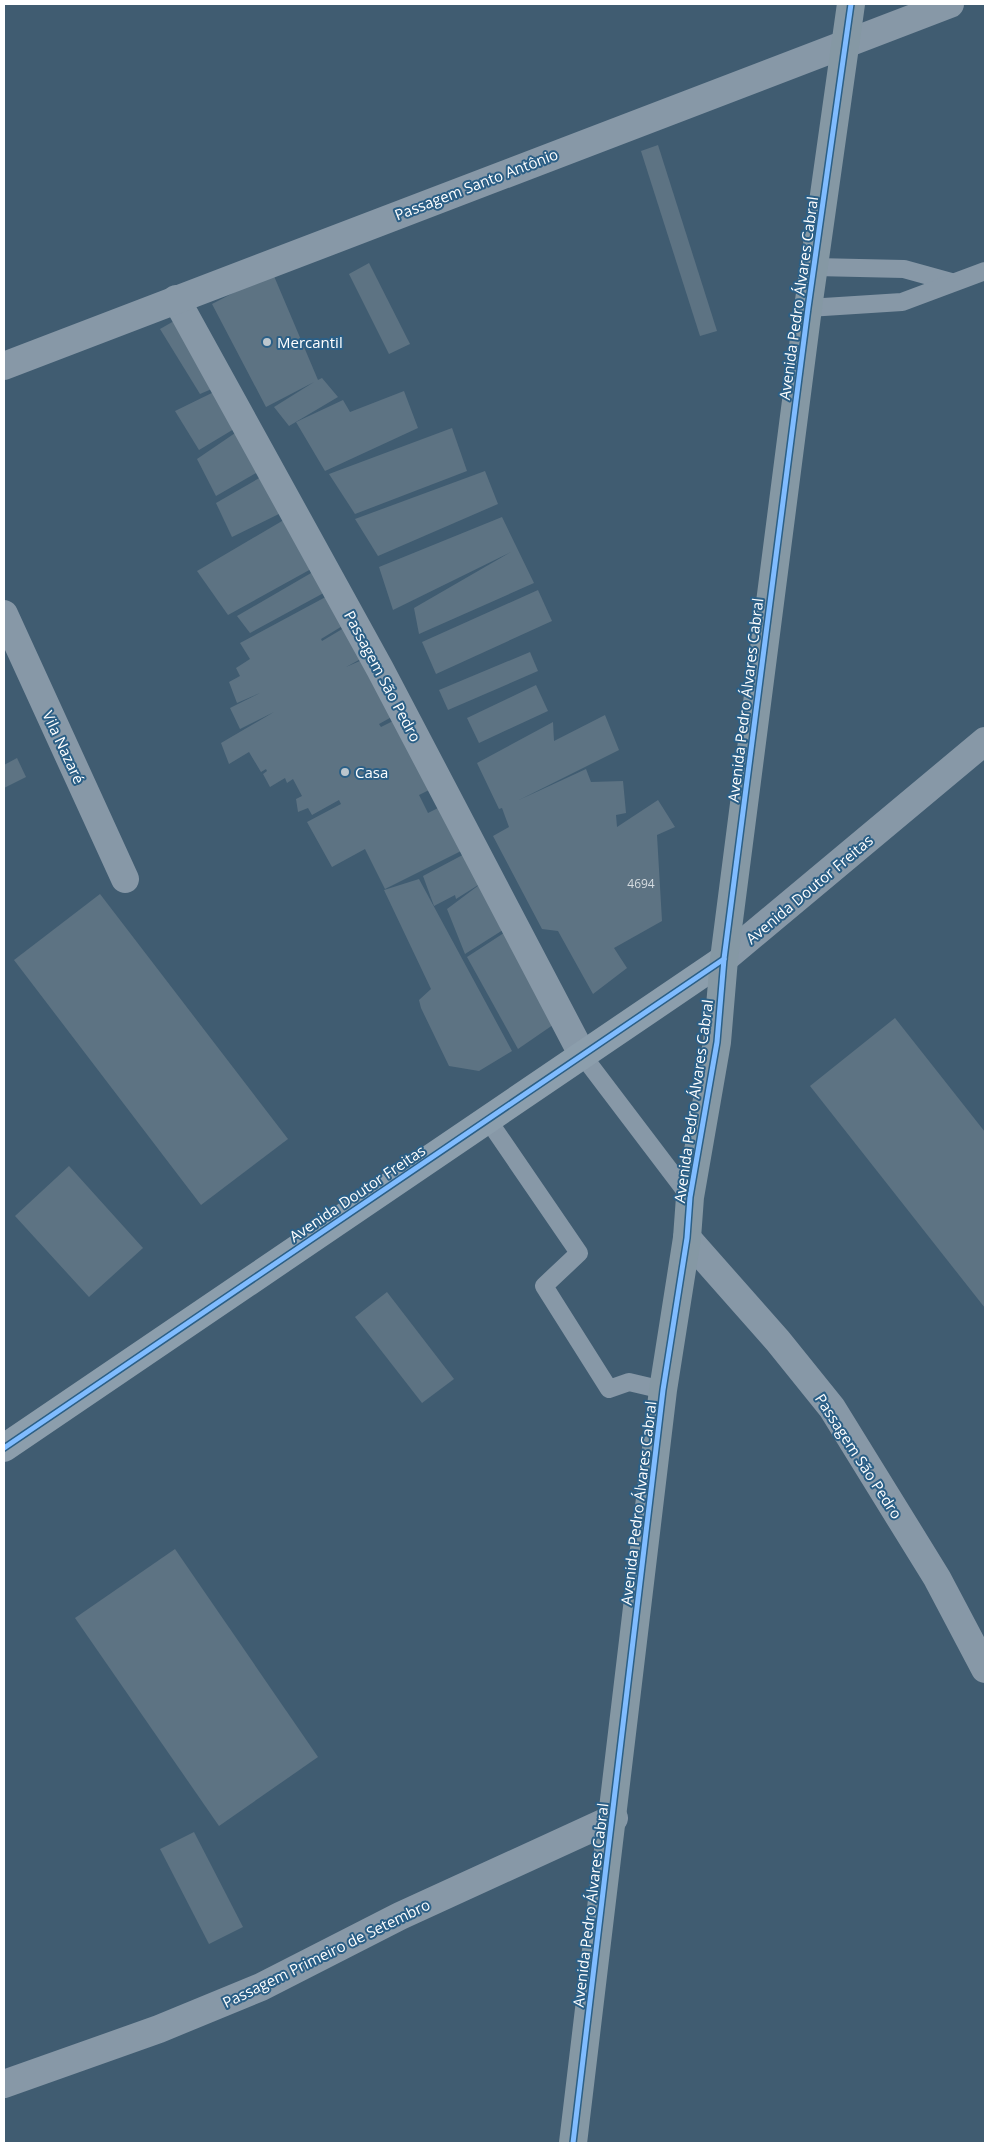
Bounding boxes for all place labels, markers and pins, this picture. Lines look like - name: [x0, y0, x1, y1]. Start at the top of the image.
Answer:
- place label: Mercantil: [277, 332, 343, 352]
- marker: Mercantil: [261, 336, 273, 348]
- place label: Casa: [355, 762, 388, 782]
- marker: Casa: [339, 766, 351, 778]

